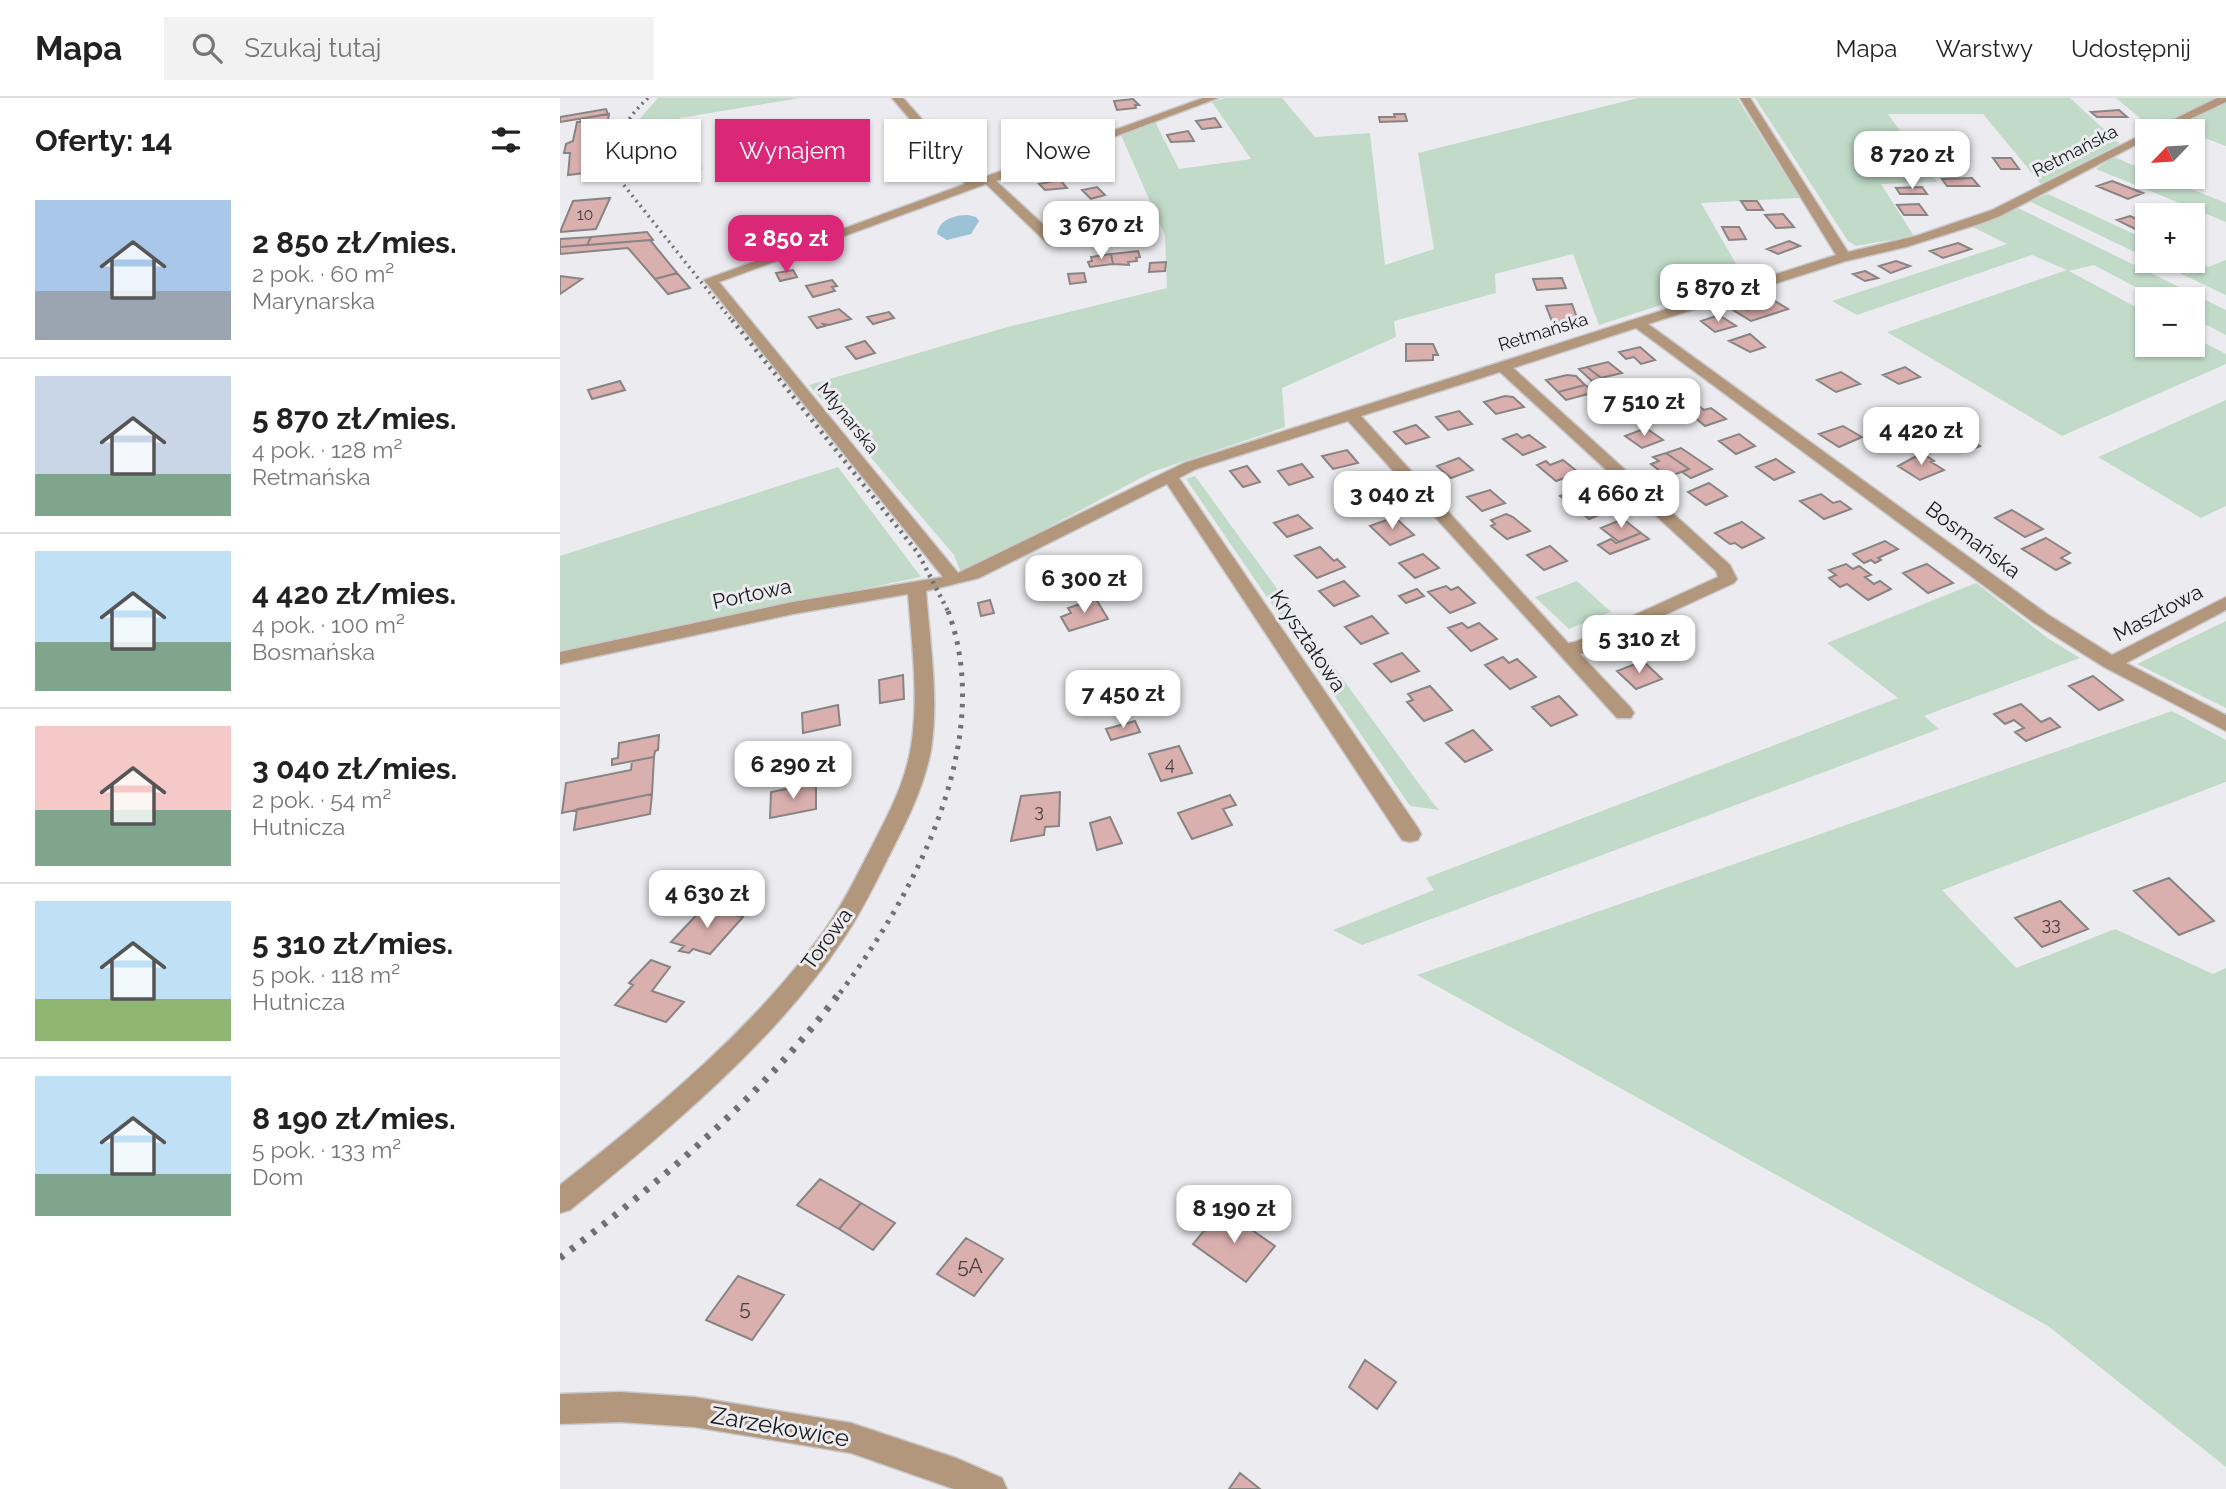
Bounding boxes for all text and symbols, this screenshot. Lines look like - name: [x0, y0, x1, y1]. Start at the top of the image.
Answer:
- search box: [164, 17, 654, 80]
- text: Mapa: [35, 29, 122, 68]
- icon: search: [188, 29, 226, 67]
- text: Szukaj tutaj: [244, 33, 381, 63]
- text: Mapa: [1836, 34, 1897, 63]
- text: Warstwy: [1935, 34, 2033, 63]
- text: Udostępnij: [2071, 34, 2191, 63]
- chip: Kupno: [581, 119, 701, 182]
- chip: Wynajem: [715, 119, 870, 182]
- chip: Filtry: [884, 119, 987, 182]
- chip: Nowe: [1001, 119, 1115, 182]
- north arrow: [2135, 119, 2205, 189]
- map controls: [2135, 119, 2205, 357]
- street label: Retmańska: [2029, 120, 2121, 181]
- icon: filters: [487, 121, 525, 159]
- text: Oferty: 14: [35, 123, 173, 158]
- pin: 8 720 zł: [1840, 132, 1984, 191]
- text: 8 720 zł: [1870, 140, 1954, 167]
- pin: 3 670 zł: [1029, 202, 1173, 261]
- button: +: [2135, 203, 2205, 273]
- house number: 10: [577, 205, 593, 224]
- text: 3 670 zł: [1059, 210, 1143, 237]
- pin: 2 850 zł: [714, 216, 858, 275]
- text: 2 850 zł: [744, 224, 828, 251]
- text: 2 850 zł/mies.: [252, 225, 457, 260]
- icon: home: [91, 228, 175, 312]
- text: 2 pok. · 60 m²: [252, 260, 394, 287]
- pin: 5 870 zł: [1646, 264, 1790, 324]
- text: 5 870 zł: [1676, 273, 1760, 300]
- text: Marynarska: [252, 287, 375, 314]
- button: −: [2135, 287, 2205, 357]
- street label: Retmańska: [1495, 308, 1590, 355]
- street label: Młynarska: [813, 378, 883, 457]
- pin: 7 510 zł: [1572, 378, 1716, 438]
- text: 7 510 zł: [1603, 387, 1685, 414]
- text: 5 870 zł/mies.: [252, 401, 457, 436]
- icon: home: [91, 404, 175, 488]
- pin: 4 420 zł: [1849, 408, 1993, 467]
- text: 4 420 zł: [1879, 416, 1963, 443]
- text: 4 pok. · 128 m²: [252, 436, 402, 463]
- text: Retmańska: [252, 463, 371, 490]
- pin: 4 660 zł: [1549, 470, 1693, 530]
- pin: 3 040 zł: [1320, 472, 1464, 531]
- text: 4 660 zł: [1578, 479, 1664, 506]
- text: 3 040 zł: [1350, 480, 1434, 507]
- street label: Bosmańska: [1921, 496, 2026, 583]
- pin: 6 300 zł: [1012, 556, 1156, 615]
- text: 6 300 zł: [1041, 564, 1127, 591]
- street label: Portowa: [710, 573, 794, 614]
- text: 4 420 zł/mies.: [252, 576, 456, 611]
- icon: home: [91, 579, 175, 663]
- street label: Masztowa: [2109, 579, 2207, 646]
- street label: Kryształowa: [1265, 585, 1352, 696]
- text: 4 pok. · 100 m²: [252, 611, 405, 638]
- pin: 5 310 zł: [1567, 616, 1711, 675]
- text: 5 310 zł: [1598, 624, 1680, 651]
- text: Bosmańska: [252, 638, 375, 665]
- pin: 7 450 zł: [1051, 670, 1195, 730]
- text: 7 450 zł: [1081, 679, 1165, 706]
- pin: 6 290 zł: [721, 742, 865, 801]
- text: 6 290 zł: [751, 750, 835, 777]
- text: 3 040 zł/mies.: [252, 751, 457, 786]
- house number: 4: [1165, 753, 1175, 774]
- icon: home: [91, 754, 175, 838]
- text: 2 pok. · 54 m²: [252, 786, 391, 813]
- house number: 3: [1034, 800, 1044, 821]
- text: Hutnicza: [252, 813, 345, 840]
- pin: 4 630 zł: [635, 870, 779, 930]
- text: 4 630 zł: [665, 879, 749, 906]
- street label: Torowa: [796, 903, 857, 975]
- house number: 33: [2041, 913, 2061, 934]
- text: 5 310 zł/mies.: [252, 926, 453, 961]
- icon: home: [91, 929, 175, 1013]
- text: 5 pok. · 118 m²: [252, 961, 400, 988]
- text: Hutnicza: [252, 988, 345, 1015]
- text: 8 190 zł/mies.: [252, 1101, 456, 1136]
- icon: home: [91, 1104, 175, 1188]
- text: 5 pok. · 133 m²: [252, 1136, 401, 1163]
- text: Dom: [252, 1163, 303, 1190]
- pin: 8 190 zł: [1162, 1186, 1306, 1245]
- text: 8 190 zł: [1192, 1194, 1276, 1221]
- house number: 5A: [957, 1253, 983, 1278]
- house number: 5: [739, 1295, 751, 1320]
- street label: Zarzekowice: [709, 1400, 852, 1453]

